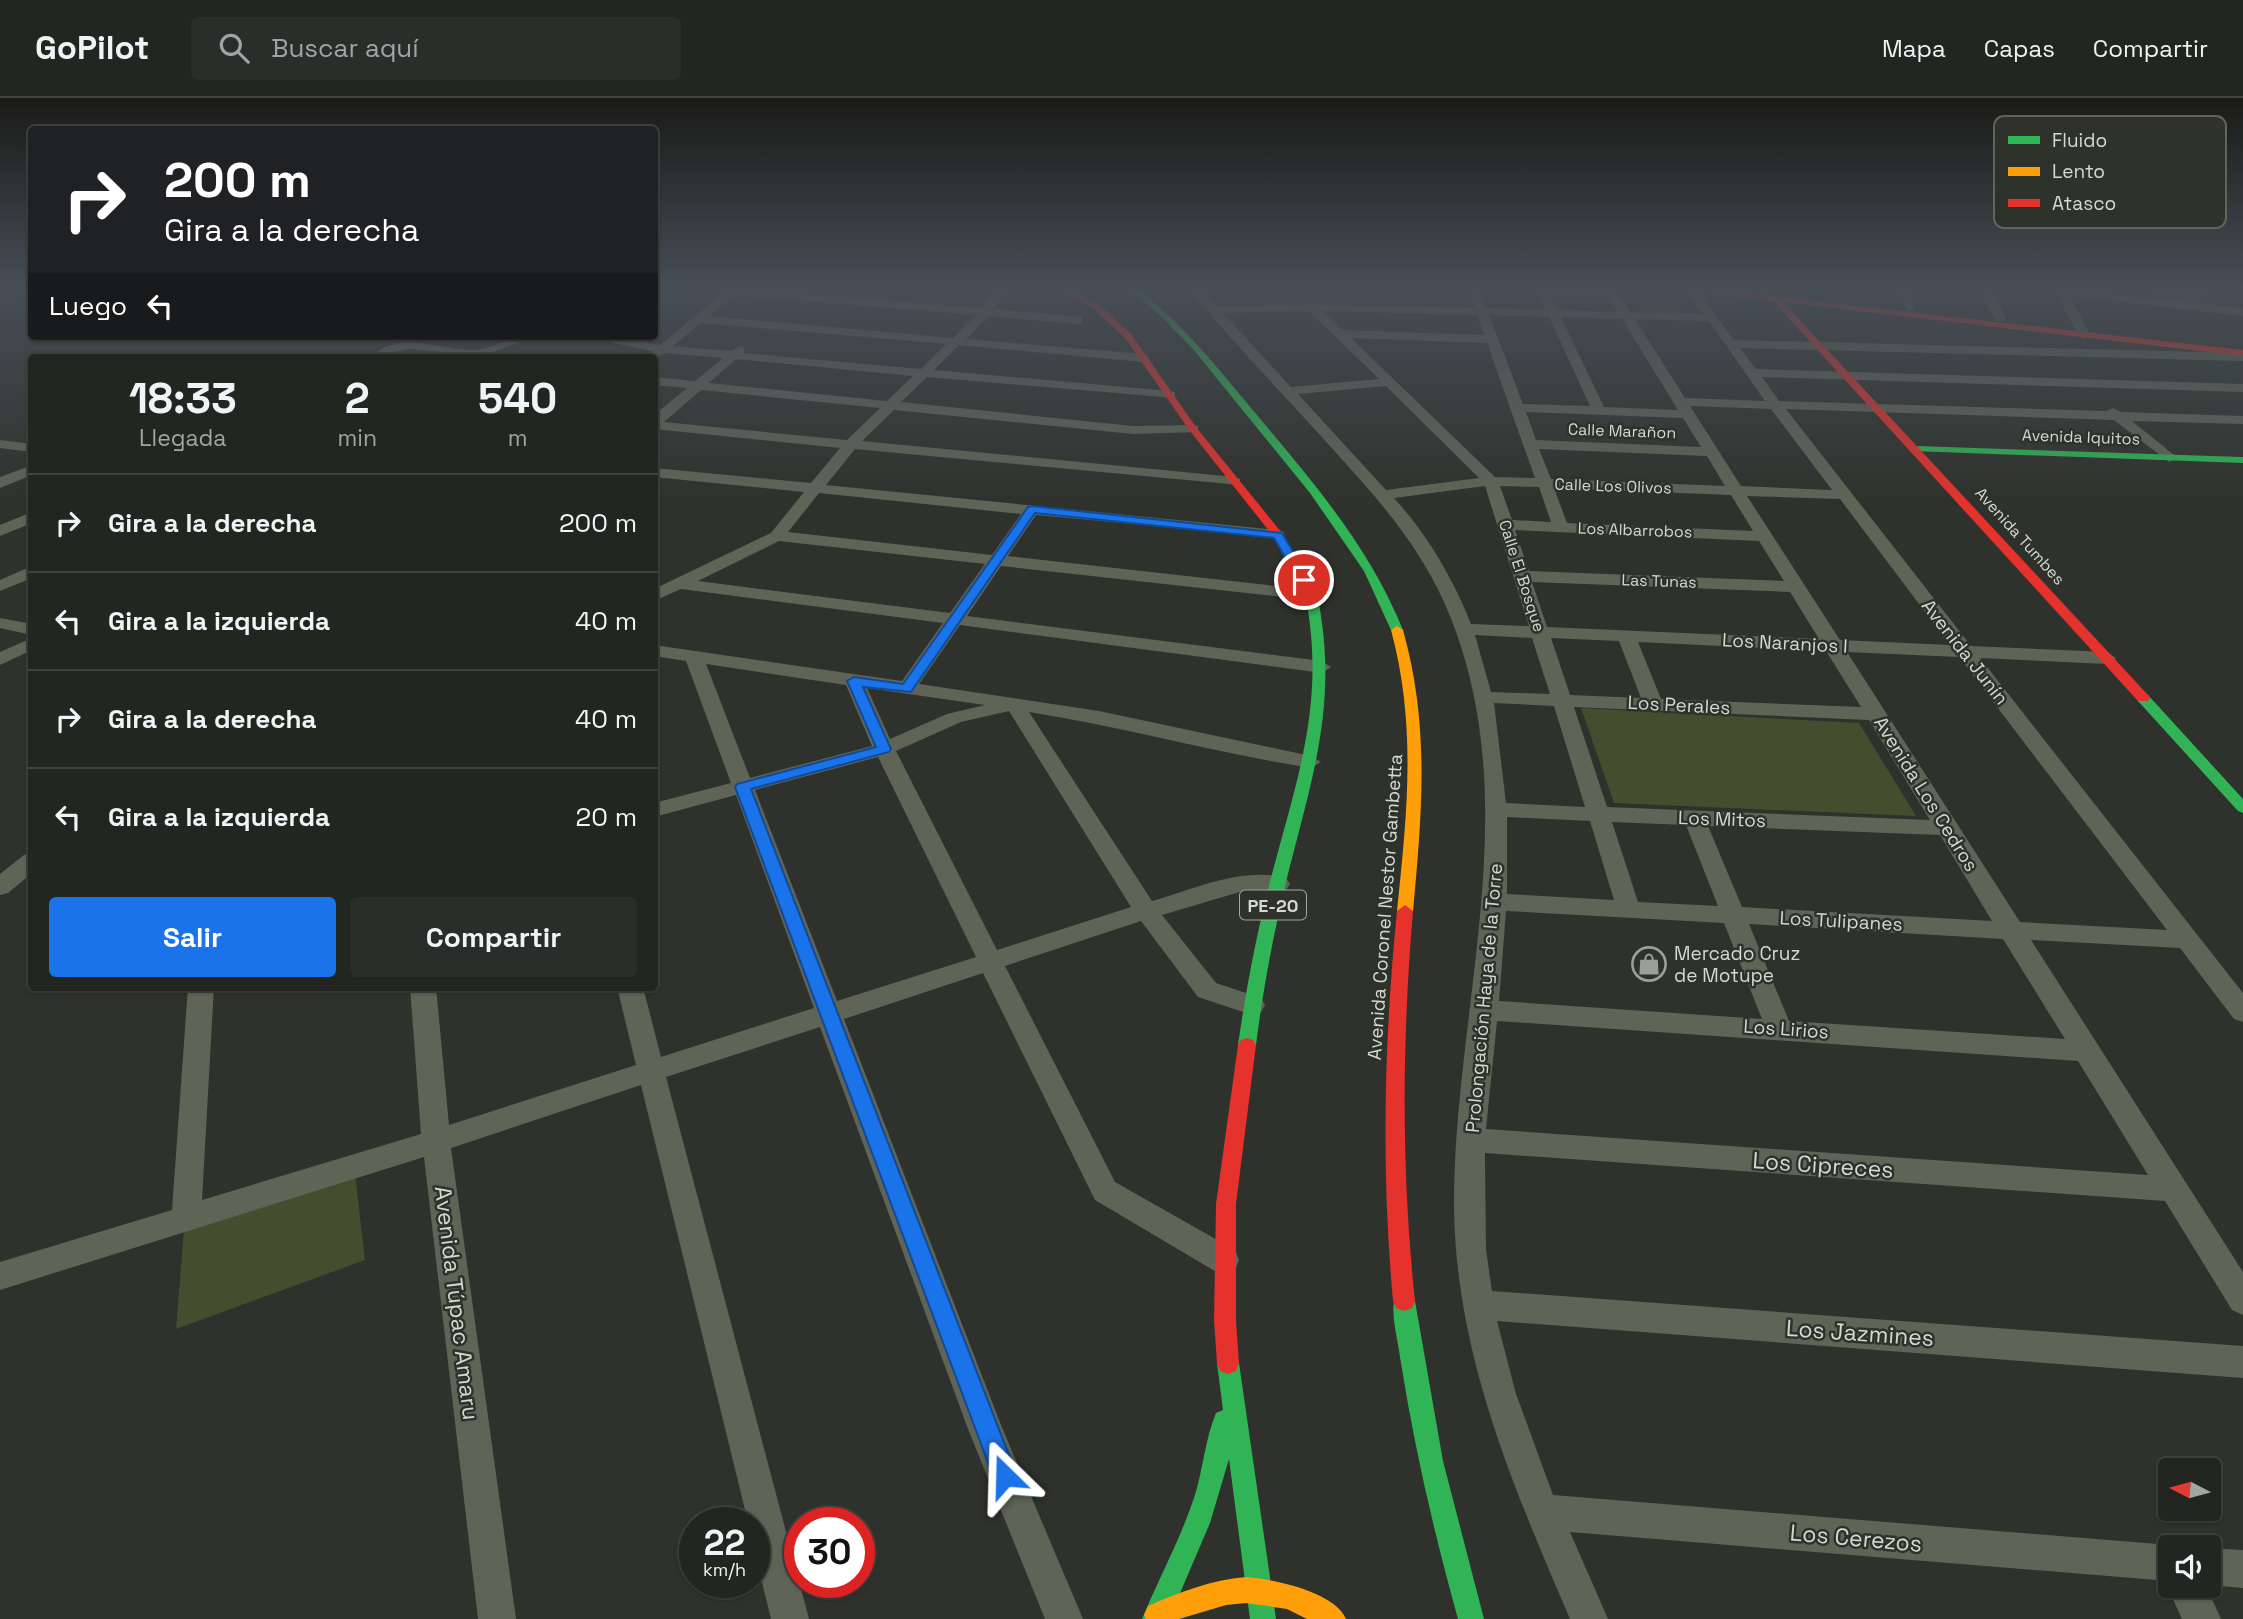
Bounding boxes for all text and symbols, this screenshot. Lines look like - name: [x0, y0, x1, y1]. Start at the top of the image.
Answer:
- search box: [191, 17, 681, 80]
- text: GoPilot: [35, 27, 149, 69]
- icon: search: [215, 29, 253, 67]
- text: Buscar aquí: [271, 31, 419, 65]
- text: Mapa: [1882, 33, 1946, 64]
- text: Capas: [1984, 33, 2055, 64]
- text: Compartir: [2093, 33, 2208, 64]
- legend: [1994, 116, 2226, 228]
- text: Fluido: [2052, 128, 2107, 153]
- text: 200 m: [164, 149, 311, 211]
- icon: right: [49, 154, 140, 245]
- text: Lento: [2052, 159, 2105, 184]
- text: Atasco: [2052, 191, 2116, 216]
- text: Gira a la derecha: [164, 210, 419, 250]
- icon: left: [141, 287, 179, 325]
- text: Luego: [49, 289, 127, 323]
- text: 18:33: [129, 372, 237, 425]
- text: 2: [345, 372, 370, 425]
- text: 540: [478, 372, 557, 425]
- street label: Calle Marañon: [1567, 419, 1677, 443]
- text: Llegada: [139, 423, 227, 453]
- text: min: [338, 423, 377, 453]
- text: m: [508, 423, 527, 453]
- street label: Avenida Iquitos: [2022, 424, 2140, 450]
- street label: Calle Los Olivos: [1554, 473, 1672, 499]
- street label: Avenida Tumbes: [1971, 483, 2069, 589]
- icon: right: [49, 504, 87, 542]
- text: Gira a la derecha: [108, 506, 317, 540]
- text: 200 m: [559, 506, 637, 540]
- street label: Calle El Bosque: [1494, 517, 1550, 635]
- street label: Los Albarrobos: [1577, 518, 1693, 542]
- pin: [1274, 550, 1334, 610]
- icon: arrive: [1285, 561, 1323, 599]
- street label: Las Tunas: [1621, 569, 1697, 593]
- street label: Avenida Junín: [1916, 594, 2014, 710]
- icon: left: [49, 602, 87, 640]
- text: Gira a la izquierda: [108, 604, 330, 638]
- text: 40 m: [575, 604, 637, 638]
- street label: Los Naranjos I: [1721, 627, 1849, 659]
- street label: Los Perales: [1627, 690, 1731, 720]
- icon: right: [49, 700, 87, 738]
- text: Gira a la derecha: [108, 702, 317, 736]
- text: 40 m: [575, 702, 637, 736]
- street label: Avenida Los Cedros: [1868, 712, 1984, 876]
- street label: Avenida Coronel Nestor Gambetta: [1362, 753, 1408, 1061]
- icon: left: [49, 798, 87, 836]
- text: Gira a la izquierda: [108, 800, 330, 834]
- text: 20 m: [576, 800, 637, 834]
- street label: Los Mitos: [1677, 805, 1767, 833]
- street label: Prolongación Haya de la Torre: [1460, 862, 1508, 1134]
- road number: PE-20: [1240, 890, 1306, 920]
- button: Salir: [49, 897, 336, 977]
- button: Compartir: [350, 897, 637, 977]
- street label: Los Tulipanes: [1779, 905, 1903, 937]
- place label: Mercado Cruz de Motupe: [1674, 941, 1800, 988]
- shop icon: Mercado Cruz de Motupe: [1630, 945, 1668, 983]
- street label: Los Lirios: [1742, 1014, 1830, 1044]
- street label: Los Cipreces: [1751, 1145, 1895, 1185]
- street label: Avenida Túpac Amaru: [428, 1184, 486, 1422]
- street label: Los Jazmines: [1785, 1313, 1935, 1353]
- position arrow: [968, 1439, 1042, 1513]
- north arrow: [2158, 1458, 2221, 1521]
- map controls: [2158, 1458, 2221, 1598]
- speed limit sign: 30: [784, 1507, 875, 1598]
- street label: Los Cerezos: [1789, 1517, 1923, 1559]
- text: 22: [704, 1521, 745, 1565]
- button: sound: [2158, 1535, 2221, 1598]
- text: km/h: [703, 1558, 746, 1581]

